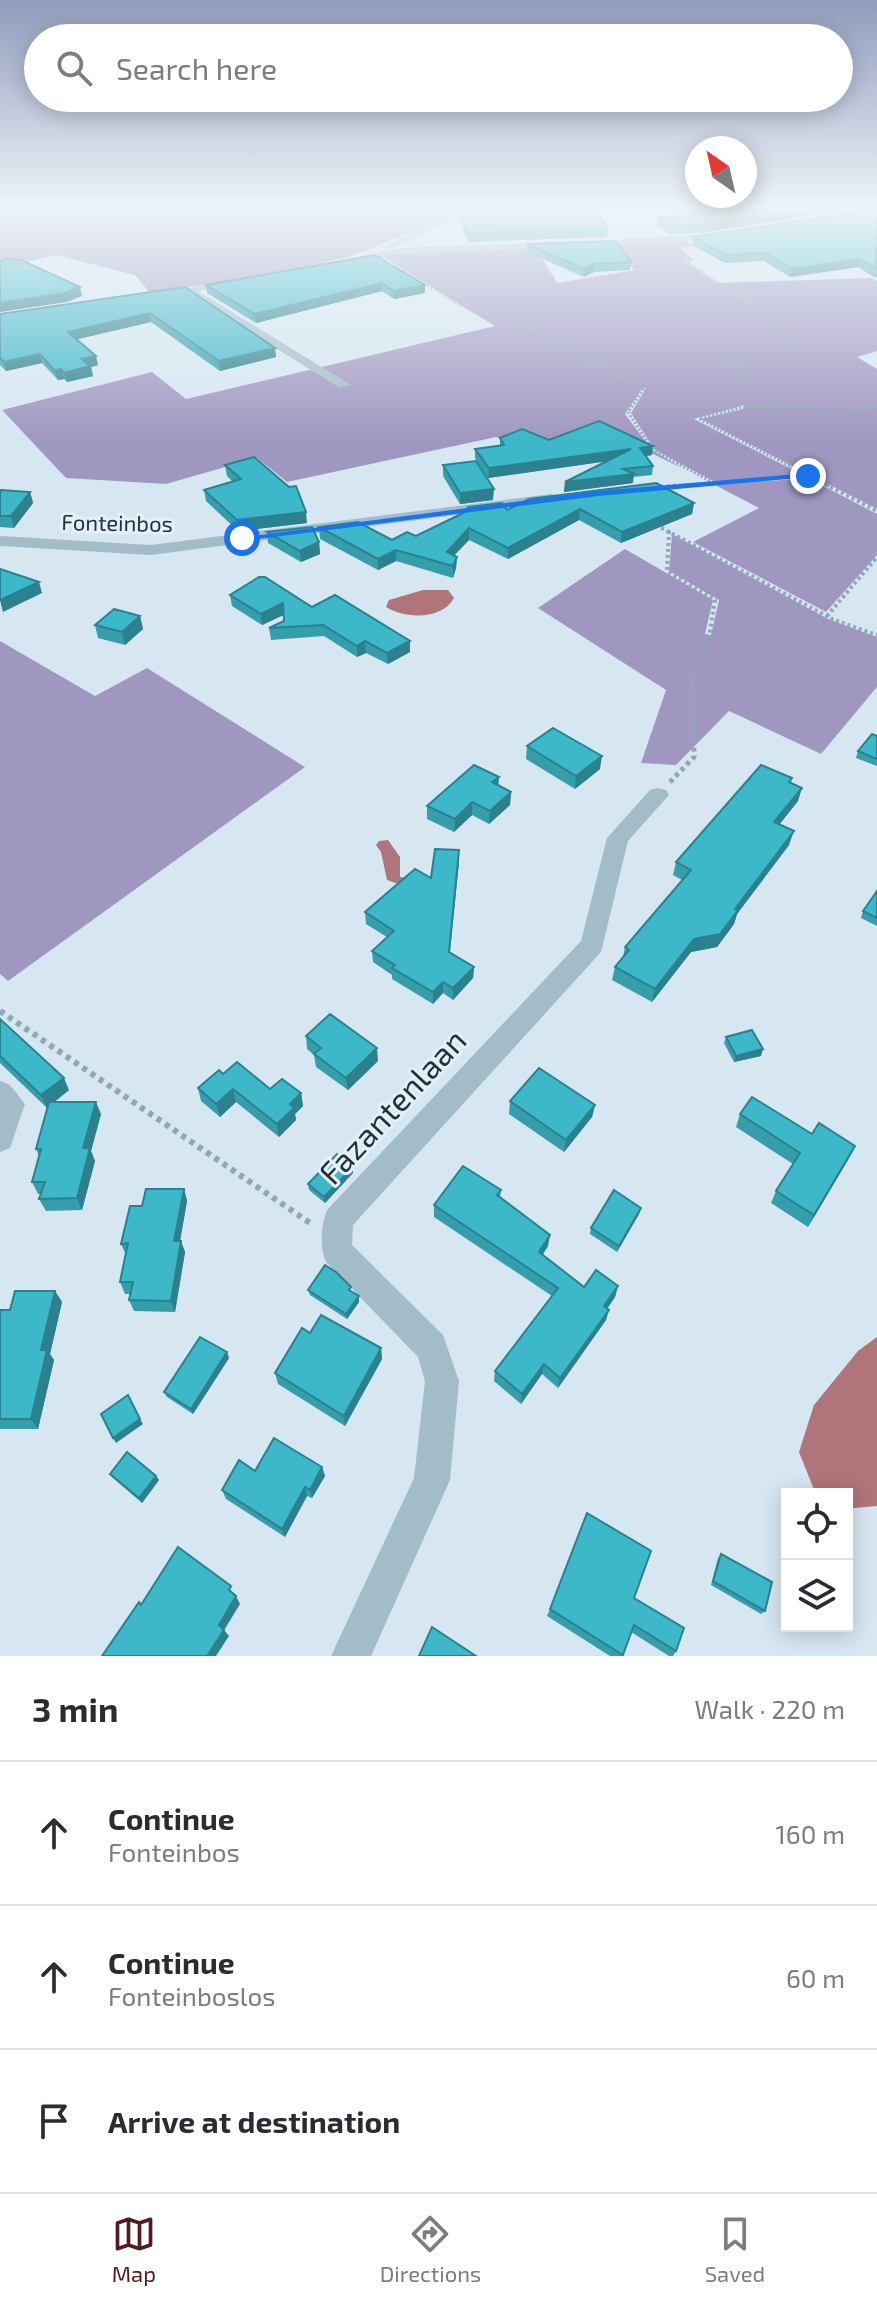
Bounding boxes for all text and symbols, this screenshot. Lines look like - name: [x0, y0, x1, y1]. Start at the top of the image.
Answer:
- search box: [24, 24, 853, 112]
- icon: search: [52, 46, 96, 90]
- text: Search here: [116, 50, 277, 86]
- north arrow: [685, 136, 757, 208]
- route end: [790, 458, 826, 494]
- street label: Fonteinbos: [61, 508, 173, 536]
- route start: [224, 520, 260, 556]
- street label: Fazantenlaan: [310, 1020, 473, 1191]
- map controls: [781, 1488, 853, 1632]
- button: locate: [781, 1488, 853, 1560]
- button: layers: [781, 1560, 853, 1632]
- text: 3 min: [32, 1688, 118, 1729]
- text: Walk · 220 m: [694, 1693, 845, 1724]
- text: Continue: [108, 1800, 235, 1836]
- icon: ahead: [32, 1811, 76, 1855]
- text: 160 m: [776, 1818, 845, 1849]
- text: Fonteinbos: [108, 1836, 240, 1867]
- text: Continue: [108, 1944, 235, 1980]
- icon: ahead: [32, 1955, 76, 1999]
- text: 60 m: [786, 1962, 845, 1993]
- text: Fonteinboslos: [108, 1980, 275, 2011]
- icon: arrive: [32, 2099, 76, 2143]
- text: Arrive at destination: [108, 2103, 400, 2139]
- tab: Map: [112, 2212, 156, 2286]
- tab: Directions: [380, 2212, 481, 2286]
- tab: Saved: [705, 2212, 765, 2286]

